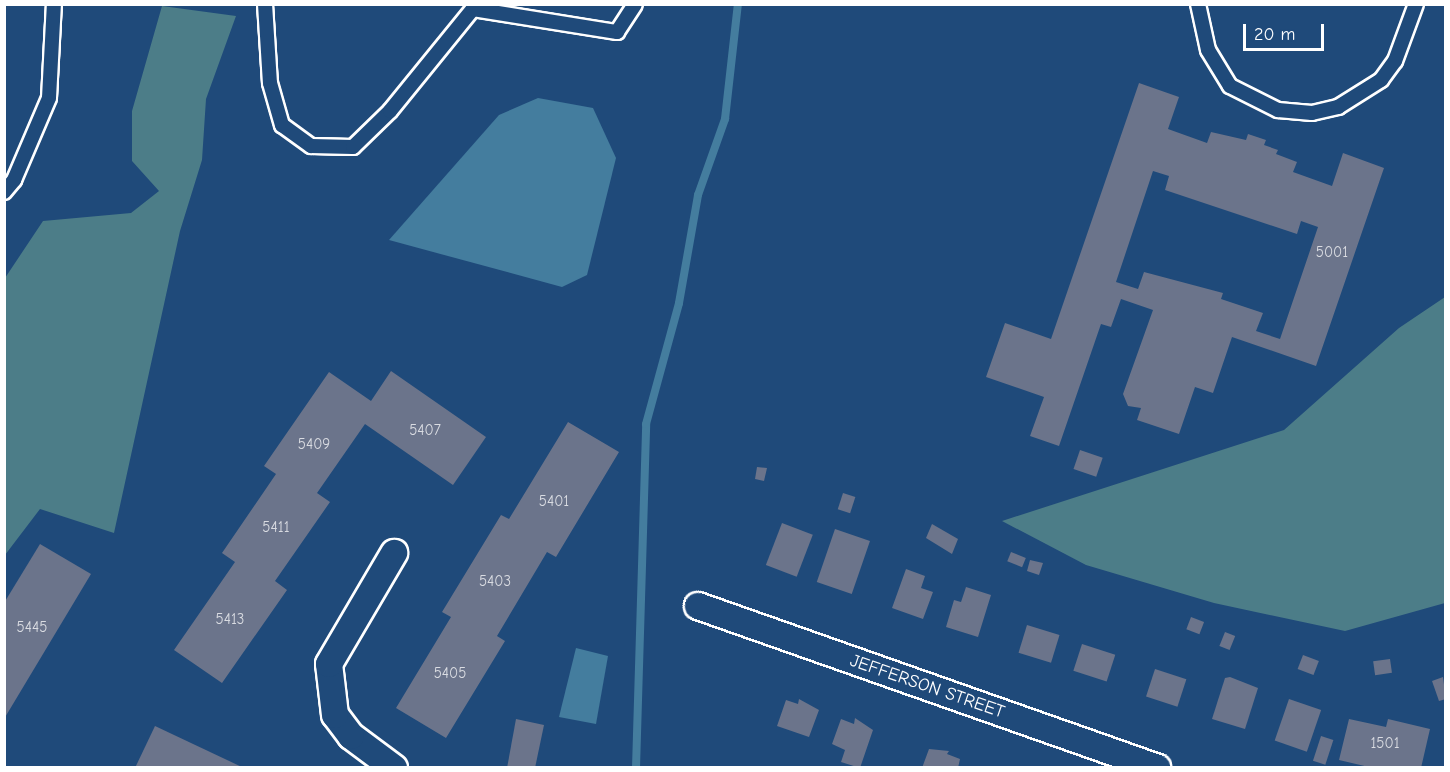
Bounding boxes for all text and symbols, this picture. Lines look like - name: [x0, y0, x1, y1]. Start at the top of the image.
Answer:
- scale bar: [1246, 12, 1327, 50]
- text: 20 m: [1254, 24, 1295, 45]
- house number: 5001: [1316, 244, 1348, 262]
- house number: 5407: [409, 422, 441, 440]
- house number: 5409: [298, 436, 330, 454]
- house number: 5401: [539, 493, 569, 511]
- house number: 5411: [262, 519, 290, 537]
- house number: 5403: [479, 573, 511, 591]
- house number: 5413: [216, 611, 244, 629]
- house number: 5445: [17, 619, 47, 637]
- street label: JEFFERSON STREET: [847, 650, 1007, 724]
- house number: 5405: [434, 665, 466, 683]
- house number: 1501: [1370, 735, 1400, 753]

